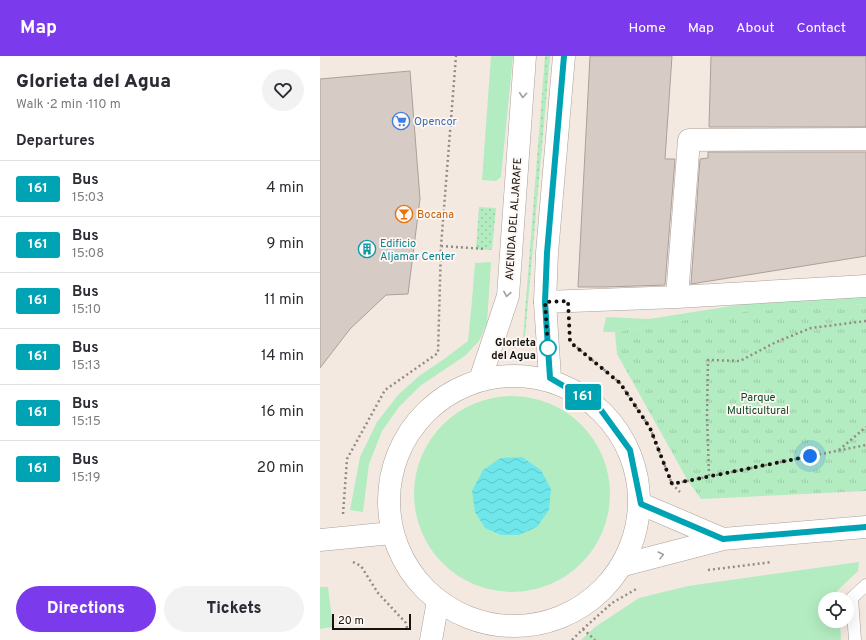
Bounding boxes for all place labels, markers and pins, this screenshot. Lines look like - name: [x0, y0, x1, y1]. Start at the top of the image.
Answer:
- supermarket icon: Opencor: [391, 111, 411, 131]
- place label: Opencor: [414, 115, 458, 129]
- bar icon: Bocana: [394, 204, 414, 224]
- place label: Bocana: [417, 208, 454, 222]
- place label: Edificio Aljamar Center: [380, 237, 456, 264]
- building icon: Edificio Aljamar Center: [357, 239, 377, 259]
- place label: Glorieta del Agua: [491, 336, 536, 363]
- marker: Glorieta del Agua: [539, 339, 557, 357]

